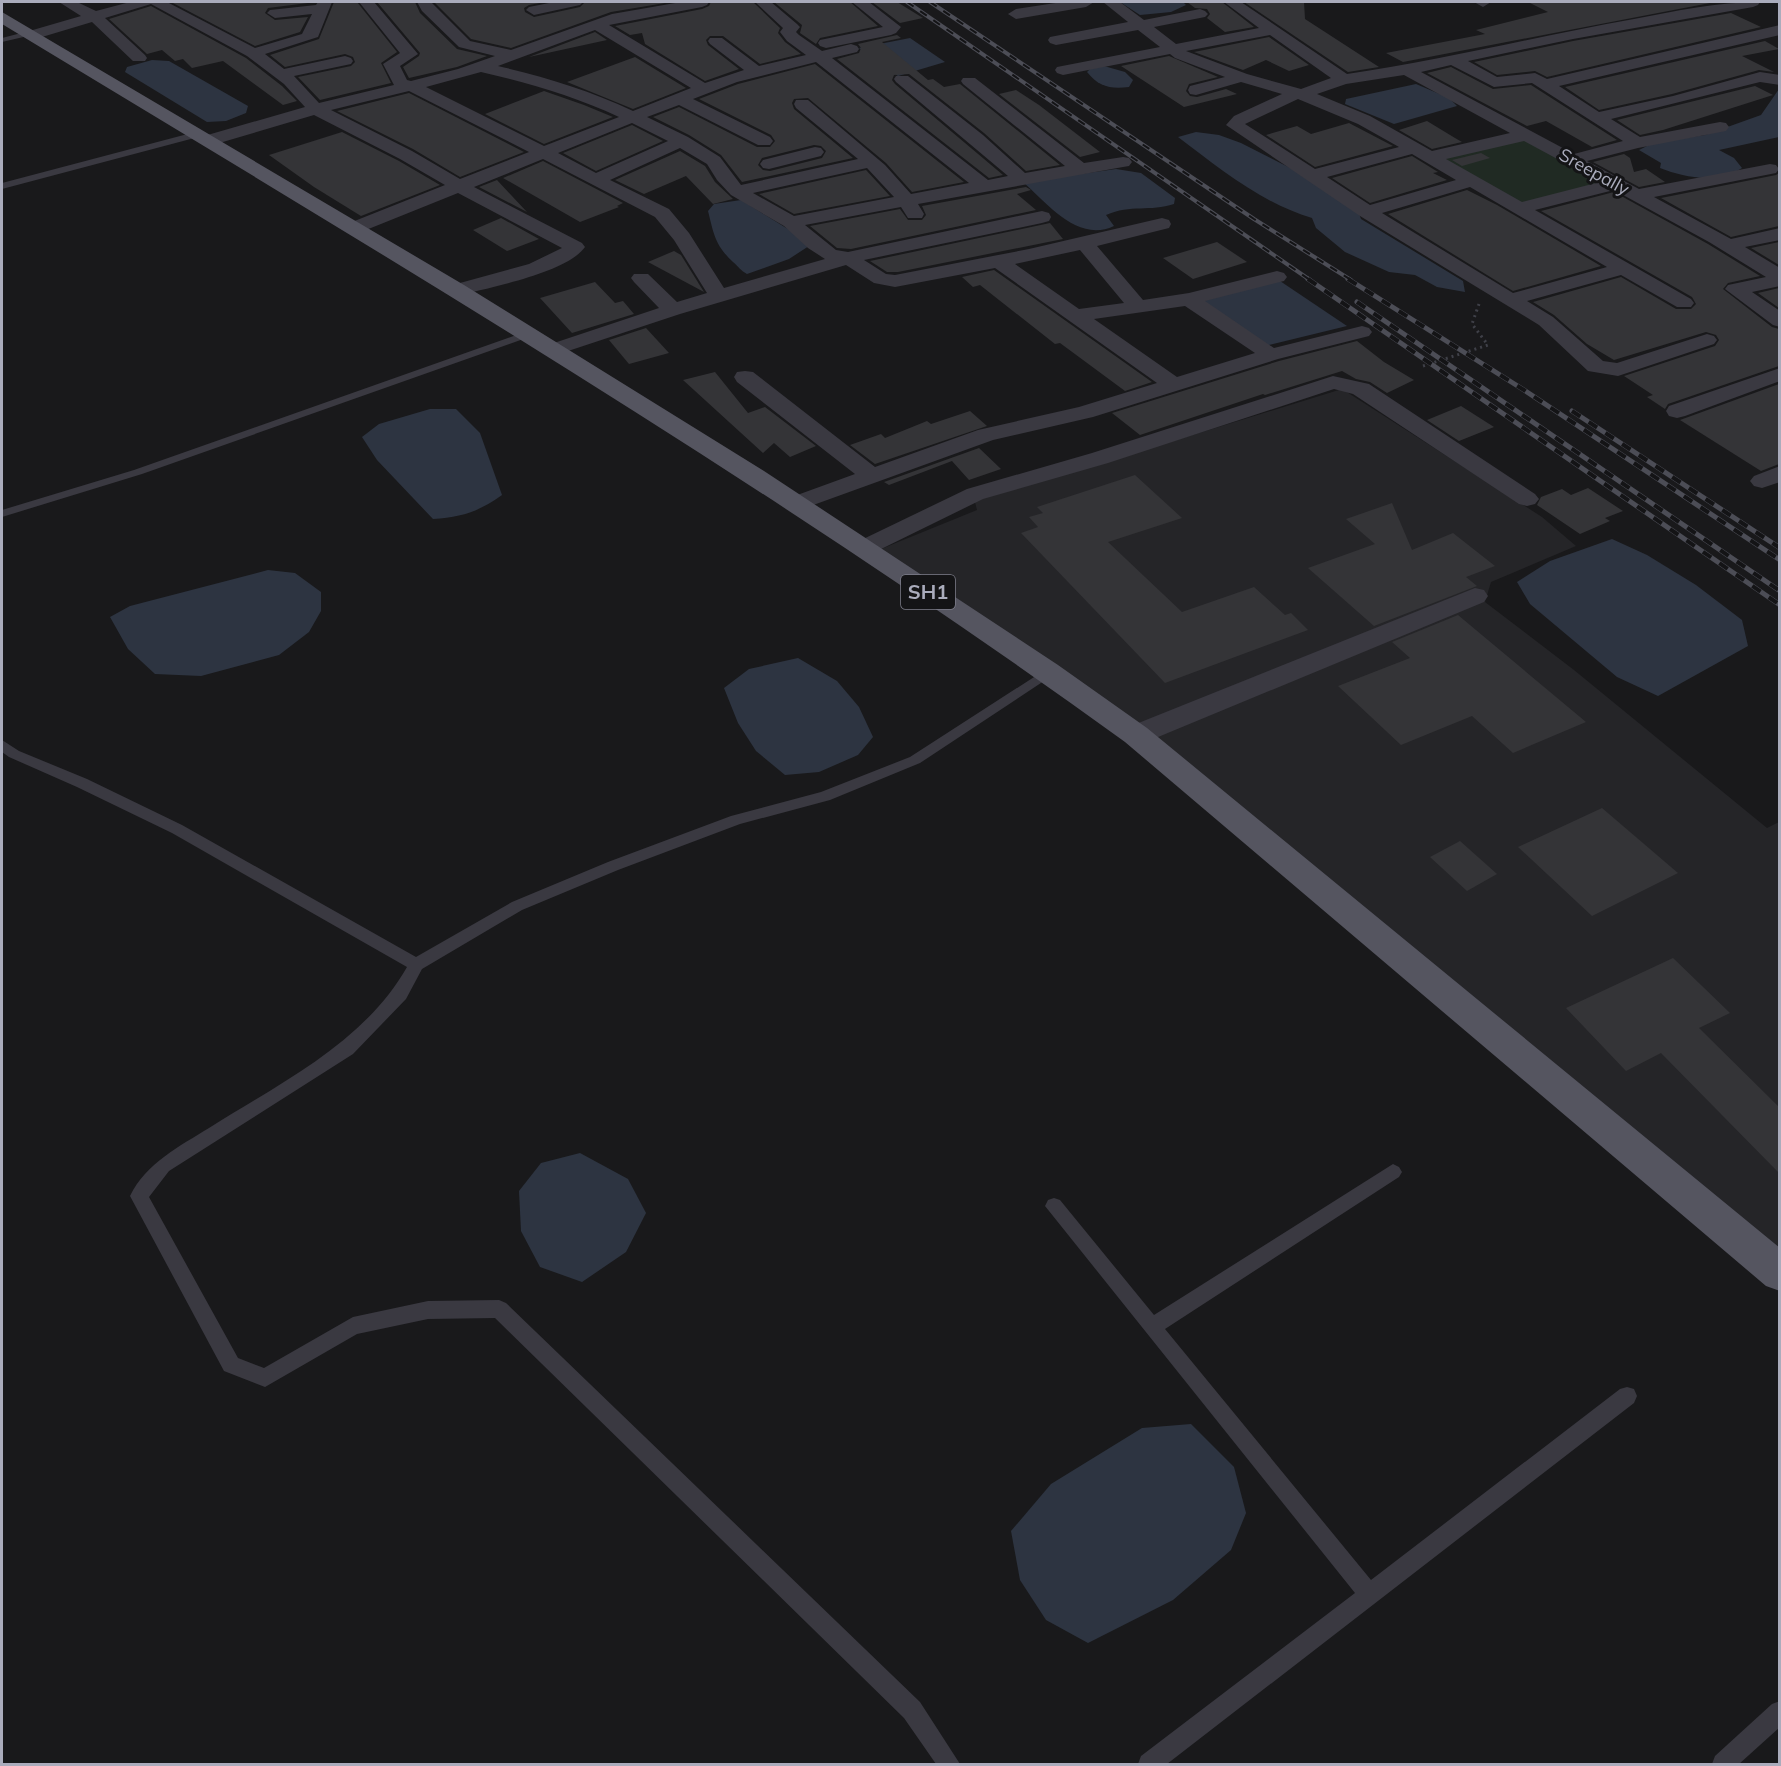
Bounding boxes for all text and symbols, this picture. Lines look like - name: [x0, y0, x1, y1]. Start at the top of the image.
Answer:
- street label: Sreepally: [1555, 143, 1634, 200]
- road number: SH1: [901, 575, 955, 609]

